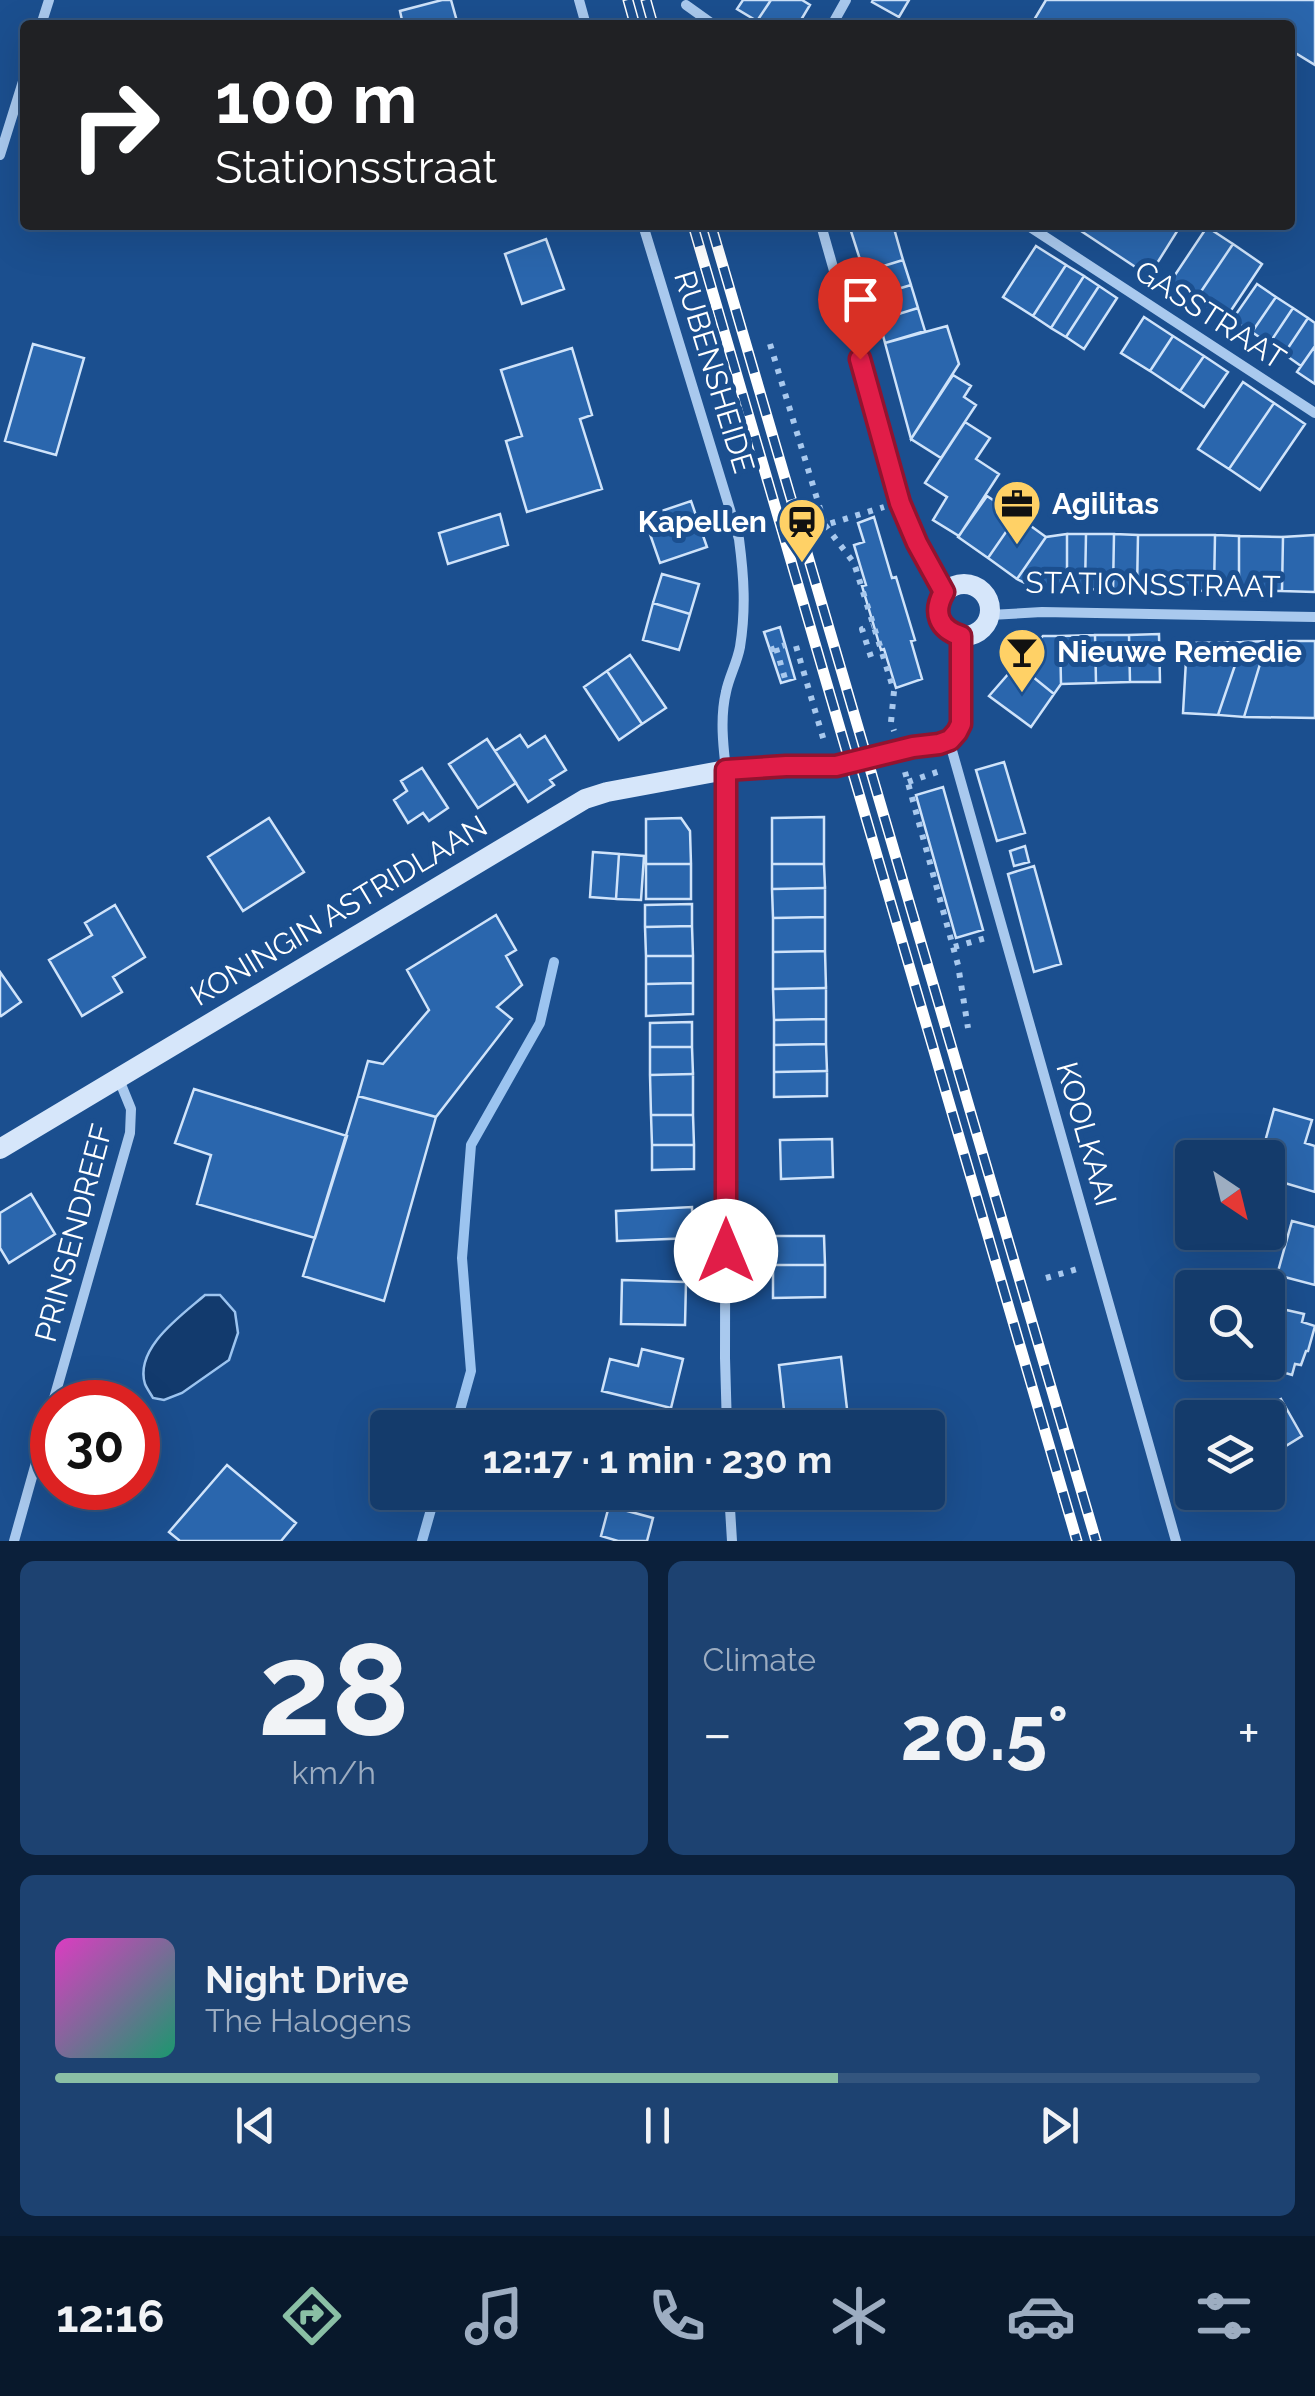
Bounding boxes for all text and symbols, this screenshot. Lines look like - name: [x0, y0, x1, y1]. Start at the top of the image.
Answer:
- text: 100 m: [215, 57, 418, 139]
- icon: right: [50, 60, 180, 190]
- text: Stationsstraat: [215, 141, 497, 194]
- street label: GASSTRAAT: [1128, 253, 1292, 376]
- pin: [818, 257, 903, 360]
- street label: RUBENSHEIDE: [667, 267, 762, 477]
- icon: arrive: [833, 272, 888, 327]
- office icon: Agilitas: [991, 478, 1043, 546]
- place label: Agilitas: [1052, 486, 1159, 521]
- station icon: Kapellen: [776, 496, 828, 564]
- place label: Kapellen: [638, 504, 767, 539]
- street label: STATIONSSTRAAT: [1025, 565, 1281, 604]
- bar icon: Nieuwe Remedie: [996, 626, 1048, 694]
- place label: Nieuwe Remedie: [1057, 634, 1302, 669]
- street label: KONINGIN ASTRIDLAAN: [184, 808, 493, 1013]
- street label: KOOLKAAI: [1049, 1058, 1124, 1210]
- street label: PRINSENDREEF: [28, 1120, 119, 1345]
- north arrow: [1175, 1140, 1285, 1250]
- map controls: [1175, 1140, 1285, 1510]
- position arrow: [674, 1199, 778, 1303]
- button: search: [1175, 1270, 1285, 1380]
- speed limit sign: 30: [30, 1380, 160, 1510]
- button: layers: [1175, 1400, 1285, 1510]
- text: 12:17 · 1 min · 230 m: [483, 1437, 832, 1482]
- text: 28: [258, 1613, 410, 1765]
- text: Climate: [703, 1641, 816, 1678]
- text: 20.5°: [901, 1689, 1069, 1778]
- text: −: [703, 1701, 732, 1766]
- text: +: [1237, 1701, 1260, 1766]
- text: km/h: [292, 1754, 376, 1791]
- text: Night Drive: [205, 1957, 409, 2002]
- text: The Halogens: [205, 2002, 411, 2039]
- icon: previous: [228, 2098, 283, 2153]
- icon: pause: [630, 2098, 685, 2153]
- icon: next: [1032, 2098, 1087, 2153]
- icon: directions: [277, 2281, 347, 2351]
- icon: music: [459, 2281, 529, 2351]
- icon: phone: [642, 2281, 712, 2351]
- icon: climate: [824, 2281, 894, 2351]
- icon: car: [1006, 2281, 1076, 2351]
- icon: filters: [1189, 2281, 1259, 2351]
- text: 12:16: [56, 2290, 164, 2343]

